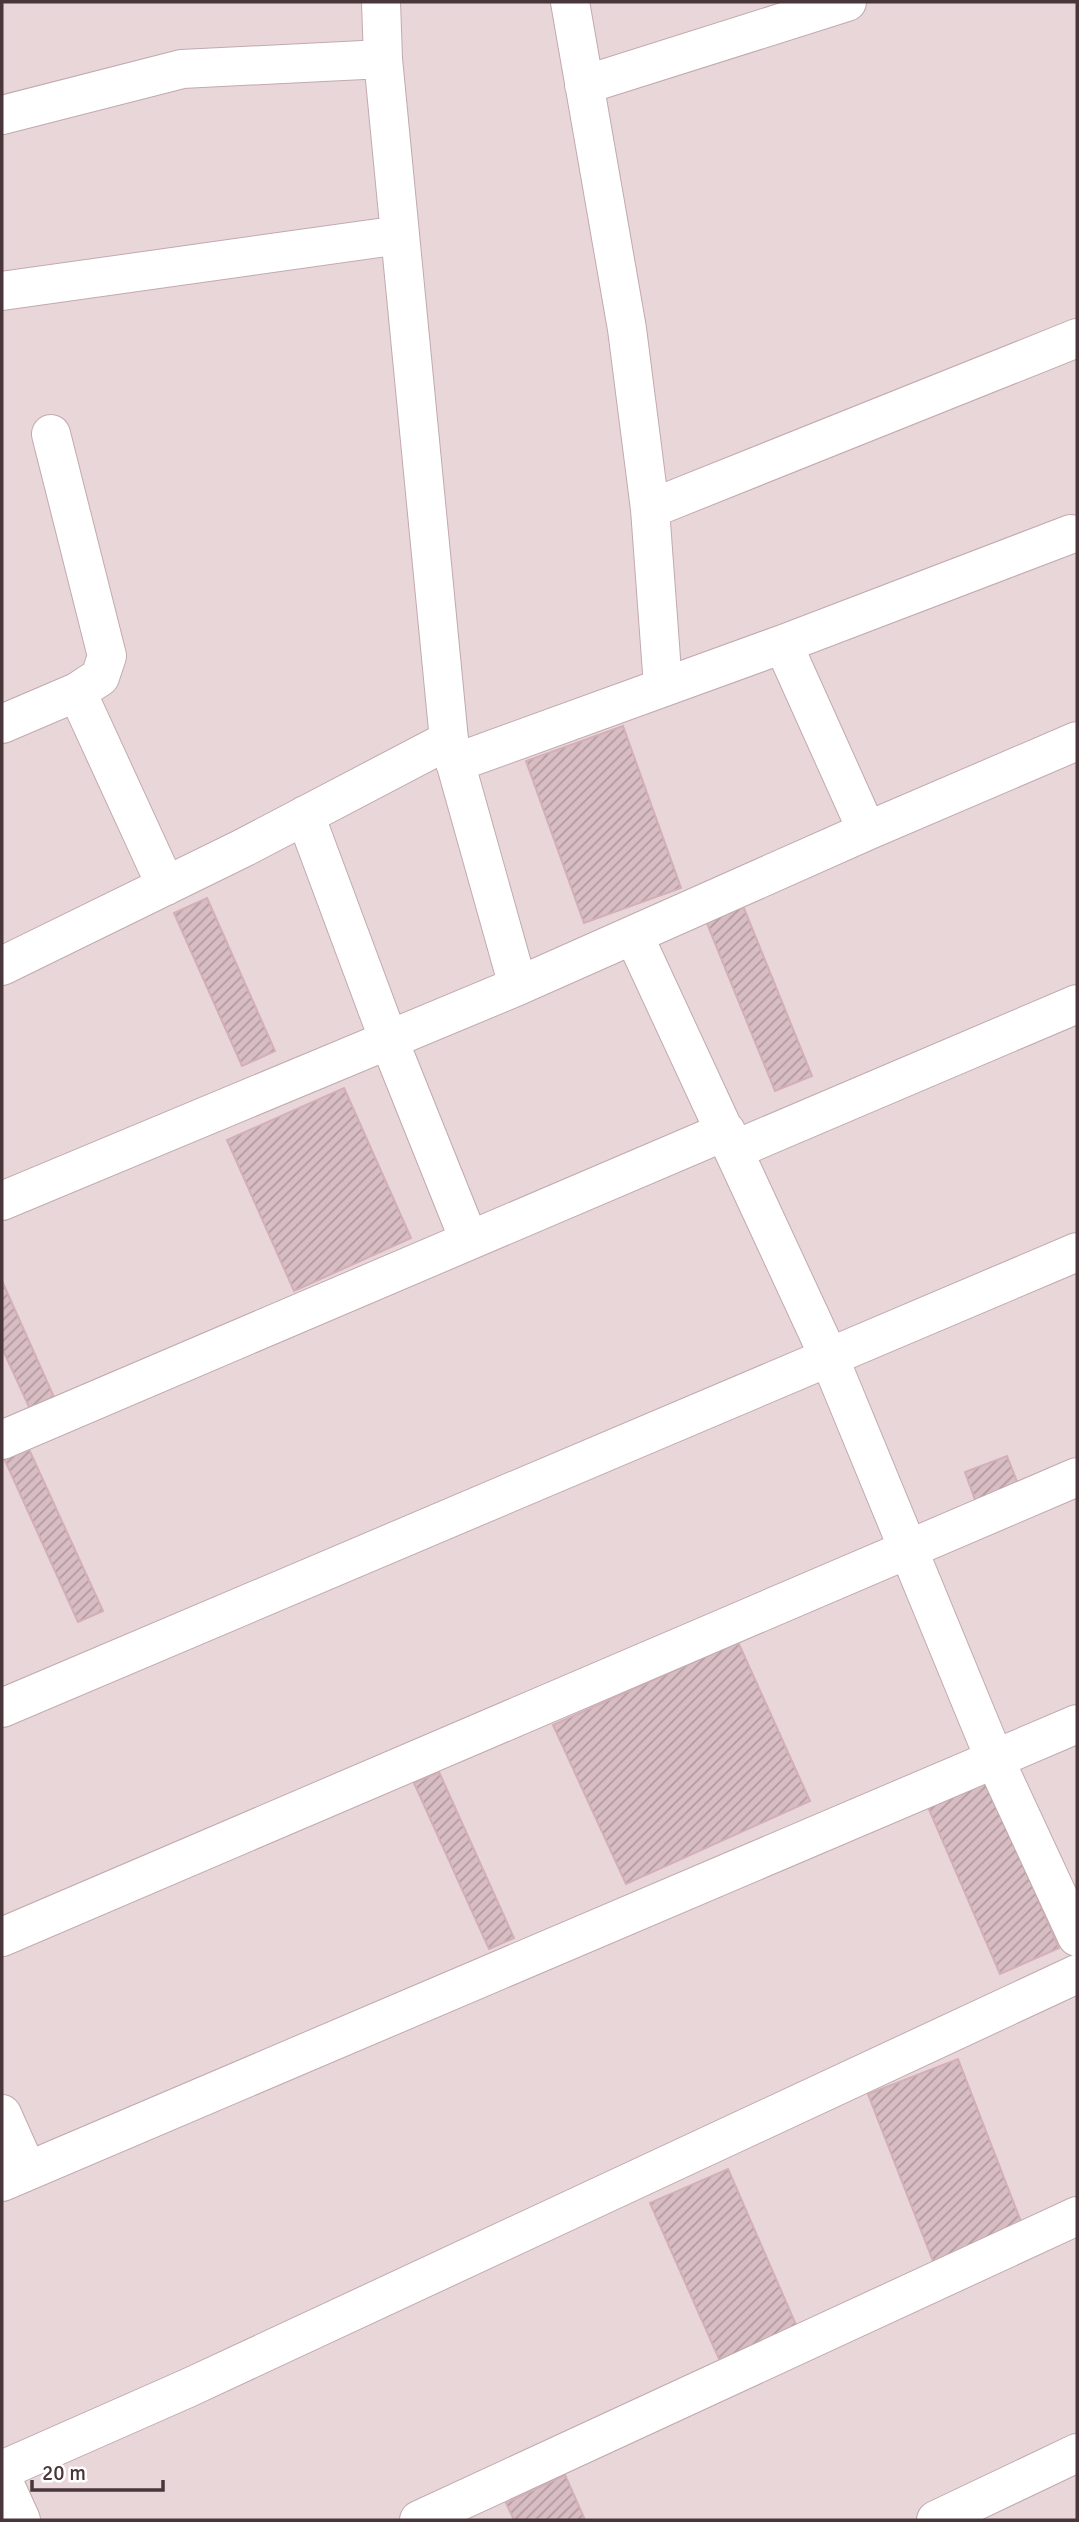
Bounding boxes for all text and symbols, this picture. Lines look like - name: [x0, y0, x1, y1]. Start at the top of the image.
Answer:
- scale bar: [32, 2448, 163, 2492]
- text: 20 m: [42, 2460, 86, 2486]

